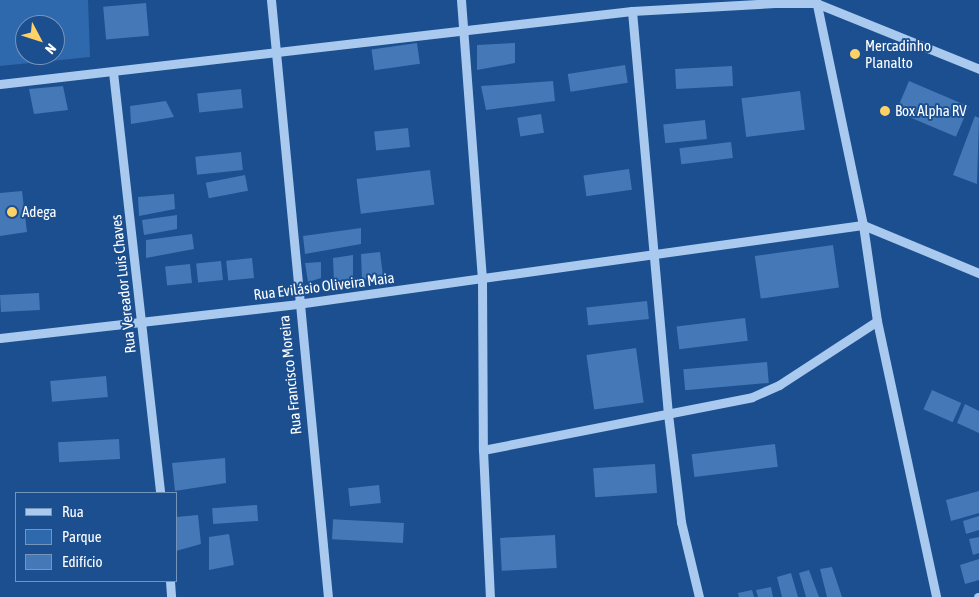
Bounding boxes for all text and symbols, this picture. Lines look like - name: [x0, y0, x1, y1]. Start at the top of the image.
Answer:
- north arrow: [15, 15, 65, 65]
- place label: Mercadinho Planalto: [865, 36, 931, 71]
- text: N: [42, 41, 60, 57]
- marker: Mercadinho Planalto: [849, 48, 861, 60]
- place label: Box Alpha RV: [895, 102, 967, 120]
- marker: Box Alpha RV: [879, 105, 891, 117]
- place label: Adega: [22, 203, 56, 221]
- marker: Adega: [6, 206, 18, 218]
- street label: Rua Vereador Luis Chaves: [107, 214, 139, 354]
- street label: Rua Evilásio Oliveira Maia: [253, 268, 395, 304]
- street label: Rua Francisco Moreira: [275, 315, 305, 435]
- legend: [15, 492, 178, 582]
- text: Rua: [62, 503, 84, 520]
- text: Parque: [62, 528, 102, 545]
- text: Edifício: [62, 553, 103, 570]

